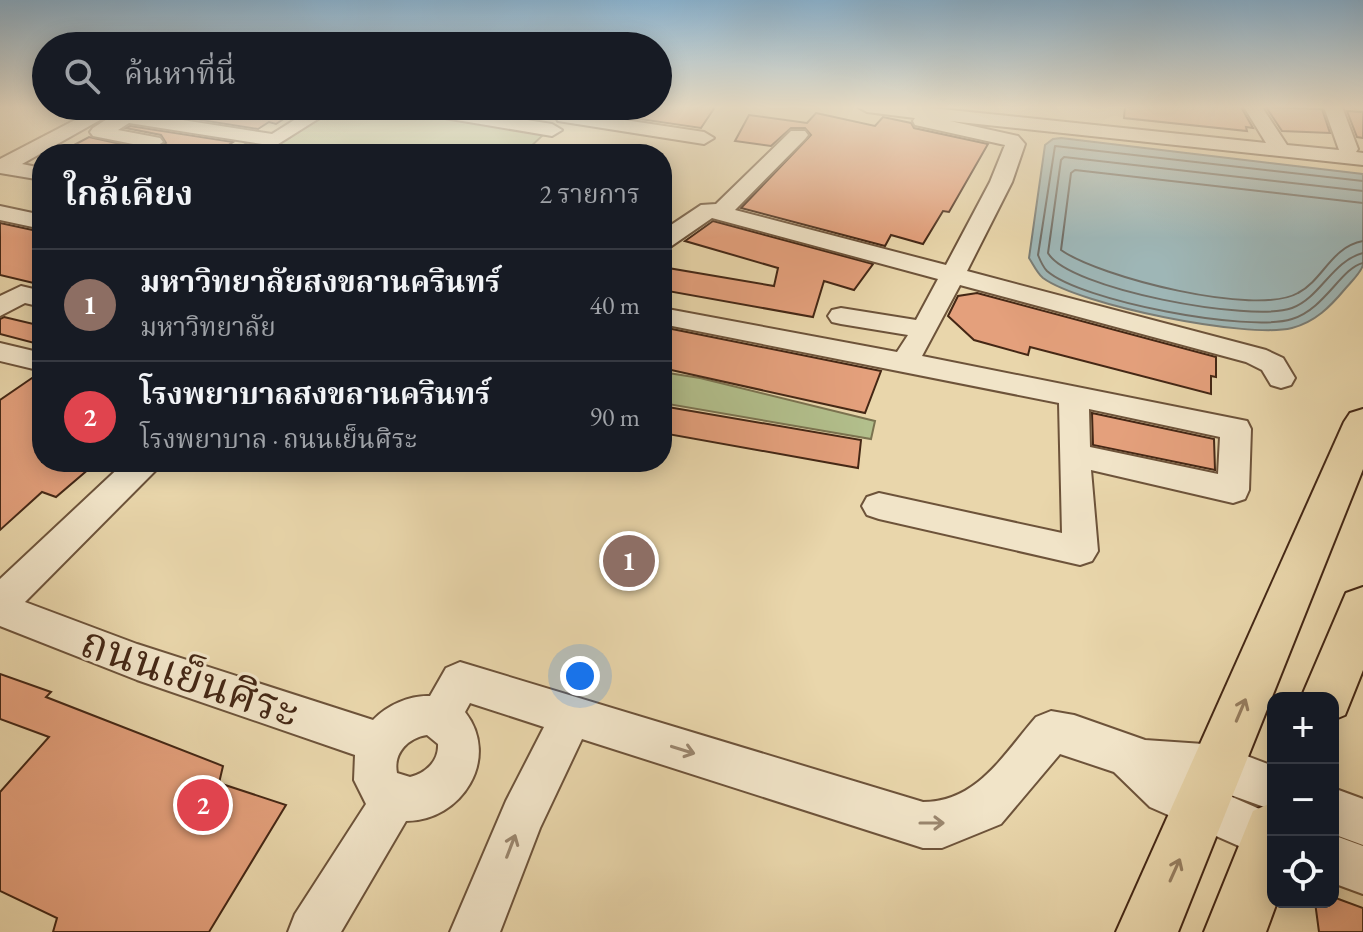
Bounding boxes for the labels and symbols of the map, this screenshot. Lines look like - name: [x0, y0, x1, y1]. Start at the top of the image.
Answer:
- pin: 1: [603, 531, 655, 591]
- street label: ถนนเย็นศิระ: [74, 613, 307, 740]
- your location: [560, 656, 600, 696]
- one-way arrow: [1235, 698, 1250, 723]
- one-way arrow: [670, 744, 695, 759]
- pin: 2: [177, 775, 229, 835]
- one-way arrow: [918, 815, 944, 831]
- one-way arrow: [505, 834, 519, 859]
- one-way arrow: [1168, 858, 1183, 883]

